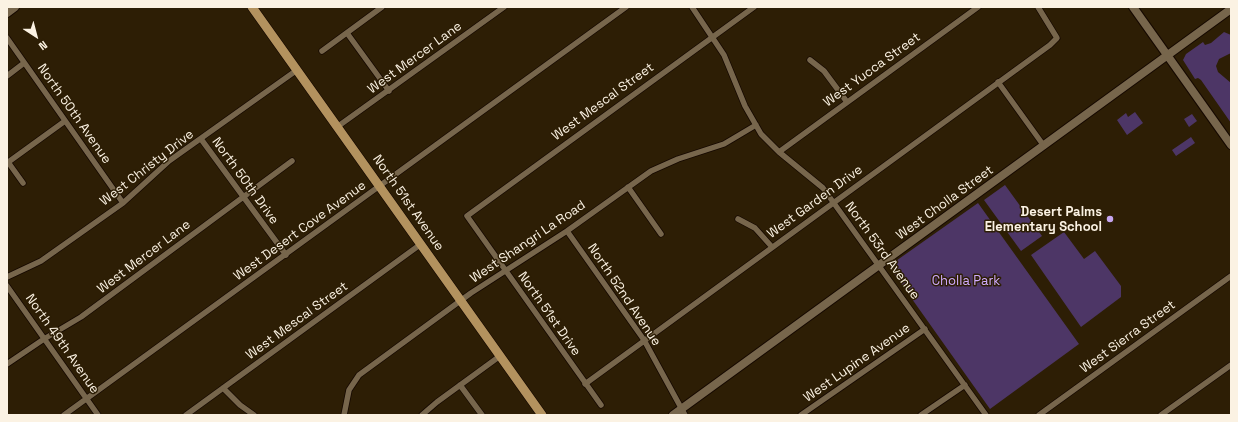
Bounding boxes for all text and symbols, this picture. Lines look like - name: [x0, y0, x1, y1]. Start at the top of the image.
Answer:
- north arrow: [16, 16, 56, 56]
- street label: West Mercer Lane: [365, 19, 465, 97]
- street label: West Yucca Street: [821, 30, 923, 110]
- text: N: [36, 38, 50, 54]
- street label: West Mescal Street: [549, 60, 657, 144]
- street label: North 50th Avenue: [34, 61, 114, 167]
- street label: West Christy Drive: [97, 127, 197, 209]
- street label: North 50th Drive: [208, 135, 282, 227]
- street label: North 51st Avenue: [369, 152, 447, 254]
- street label: West Garden Drive: [764, 162, 866, 242]
- street label: West Cholla Street: [893, 163, 997, 243]
- street label: West Desert Cove Avenue: [231, 178, 369, 284]
- street label: West Shangri La Road: [467, 198, 589, 286]
- street label: North 53rd Avenue: [841, 199, 923, 303]
- place label: Desert Palms Elementary School: [985, 204, 1102, 235]
- marker: Desert Palms Elementary School: [1105, 214, 1115, 224]
- street label: West Mercer Lane: [94, 217, 194, 297]
- street label: North 52nd Avenue: [584, 241, 664, 349]
- street label: North 51st Drive: [514, 269, 584, 359]
- park label: Cholla Park: [932, 273, 1000, 289]
- street label: West Mescal Street: [243, 279, 351, 363]
- street label: North 49th Avenue: [22, 291, 102, 397]
- street label: West Sierra Street: [1077, 297, 1179, 377]
- street label: West Lupine Avenue: [801, 320, 913, 406]

